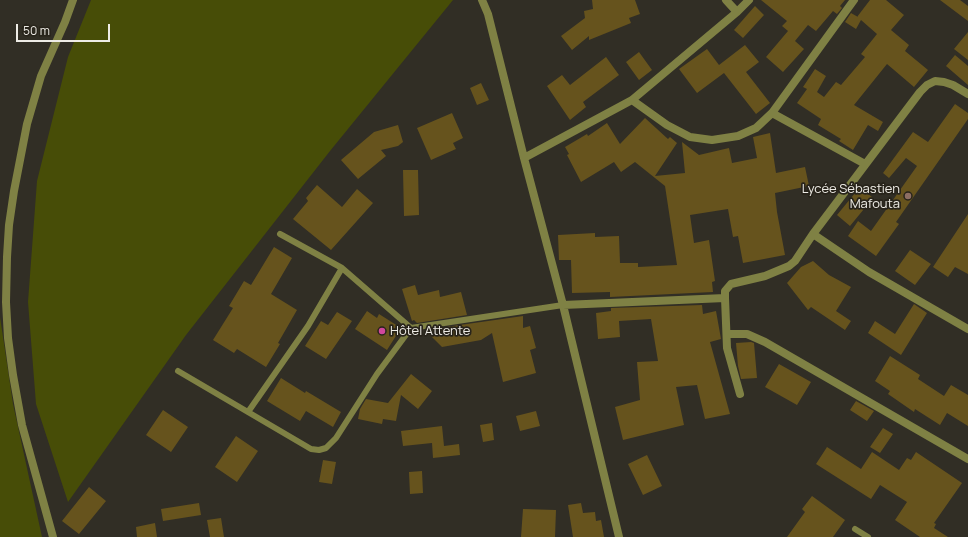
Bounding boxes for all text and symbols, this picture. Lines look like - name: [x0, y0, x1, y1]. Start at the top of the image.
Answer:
- scale bar: [18, 16, 112, 42]
- text: 50 m: [23, 22, 50, 39]
- place label: Lycée Sébastien Mafouta: [802, 181, 900, 212]
- marker: Lycée Sébastien Mafouta: [903, 191, 913, 201]
- place label: Hôtel Attente: [390, 323, 470, 339]
- marker: Hôtel Attente: [377, 326, 387, 336]

